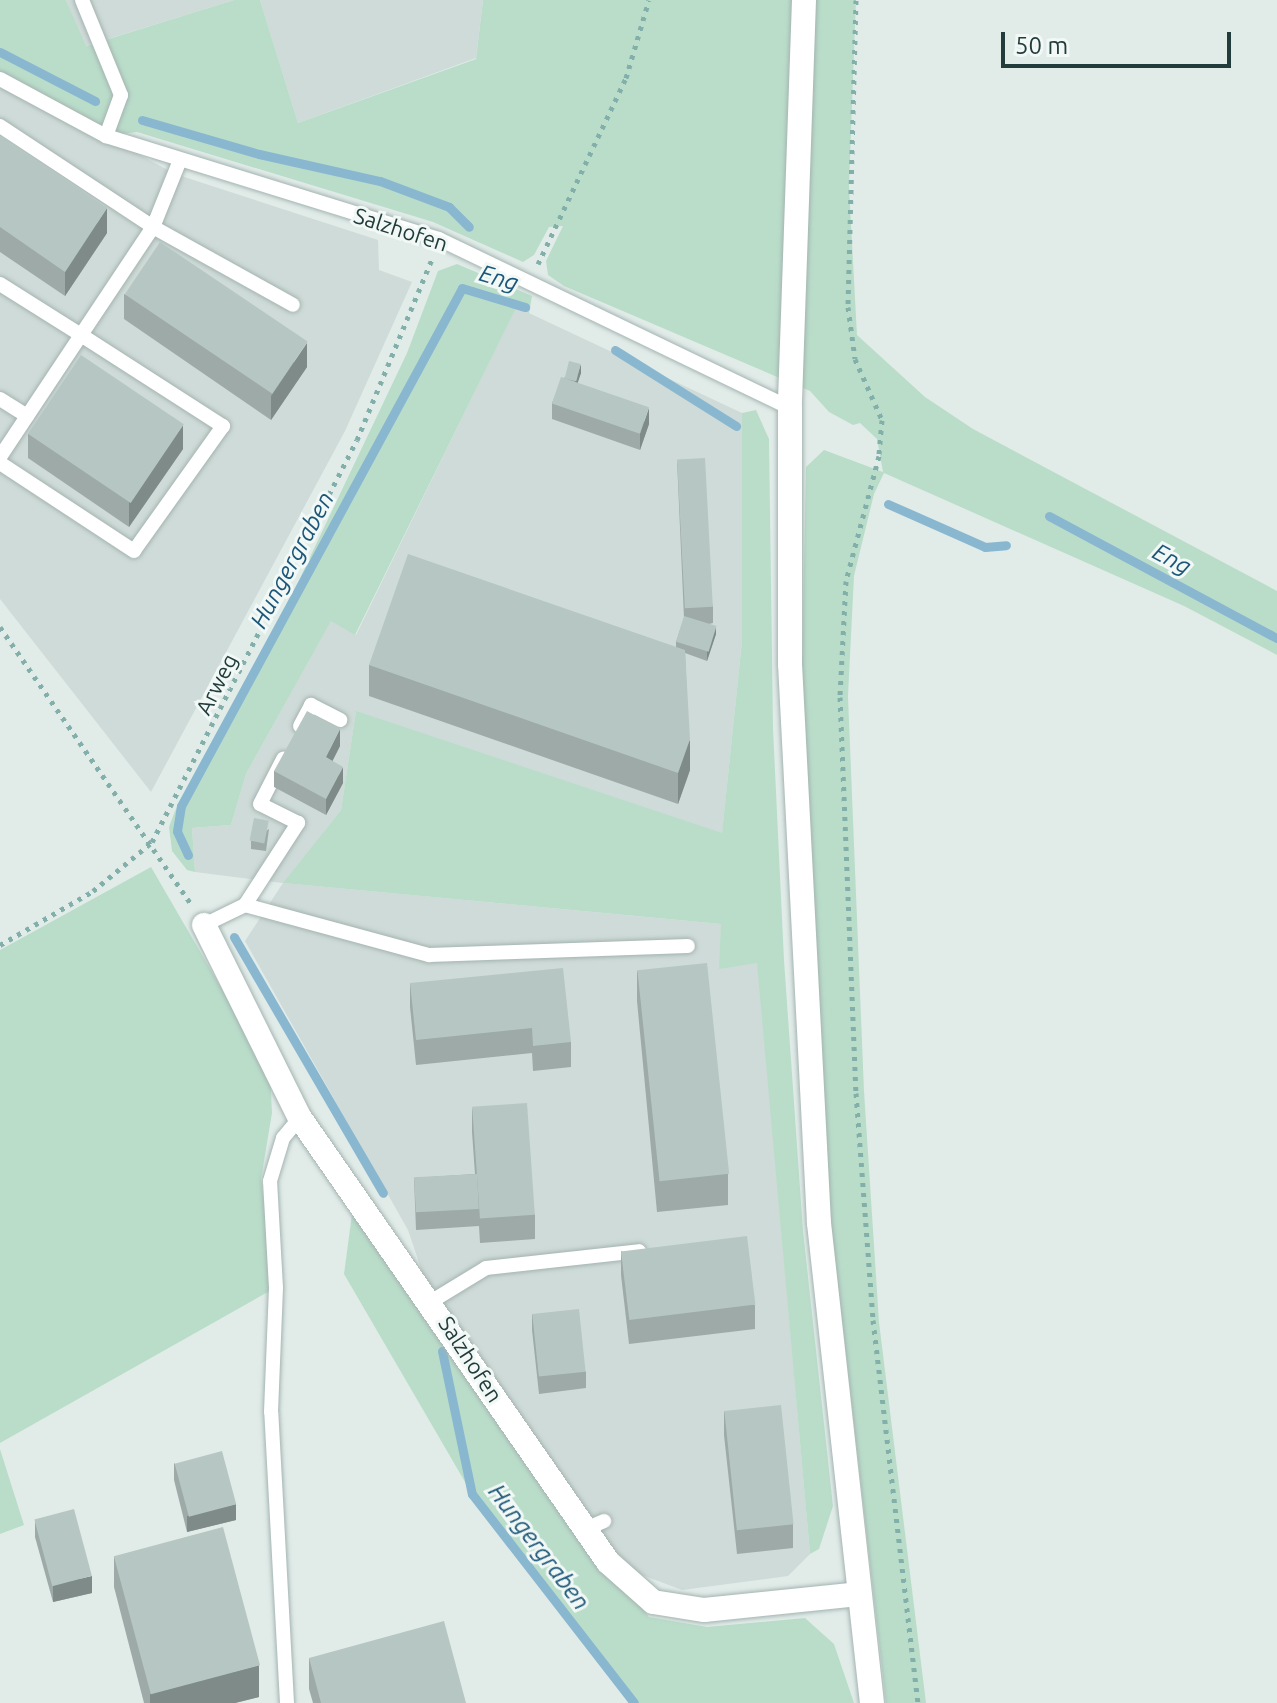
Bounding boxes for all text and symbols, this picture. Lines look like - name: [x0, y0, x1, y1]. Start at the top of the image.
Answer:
- scale bar: [1005, 16, 1235, 66]
- text: 50 m: [1015, 32, 1068, 59]
- street label: Salzhofen: [351, 201, 451, 257]
- water label: Eng: [476, 258, 522, 298]
- water label: Hungergraben: [244, 487, 340, 633]
- water label: Eng: [1148, 537, 1196, 581]
- street label: Arweg: [190, 649, 242, 719]
- street label: Salzhofen: [433, 1311, 509, 1407]
- water label: Hungergraben: [482, 1478, 596, 1616]

